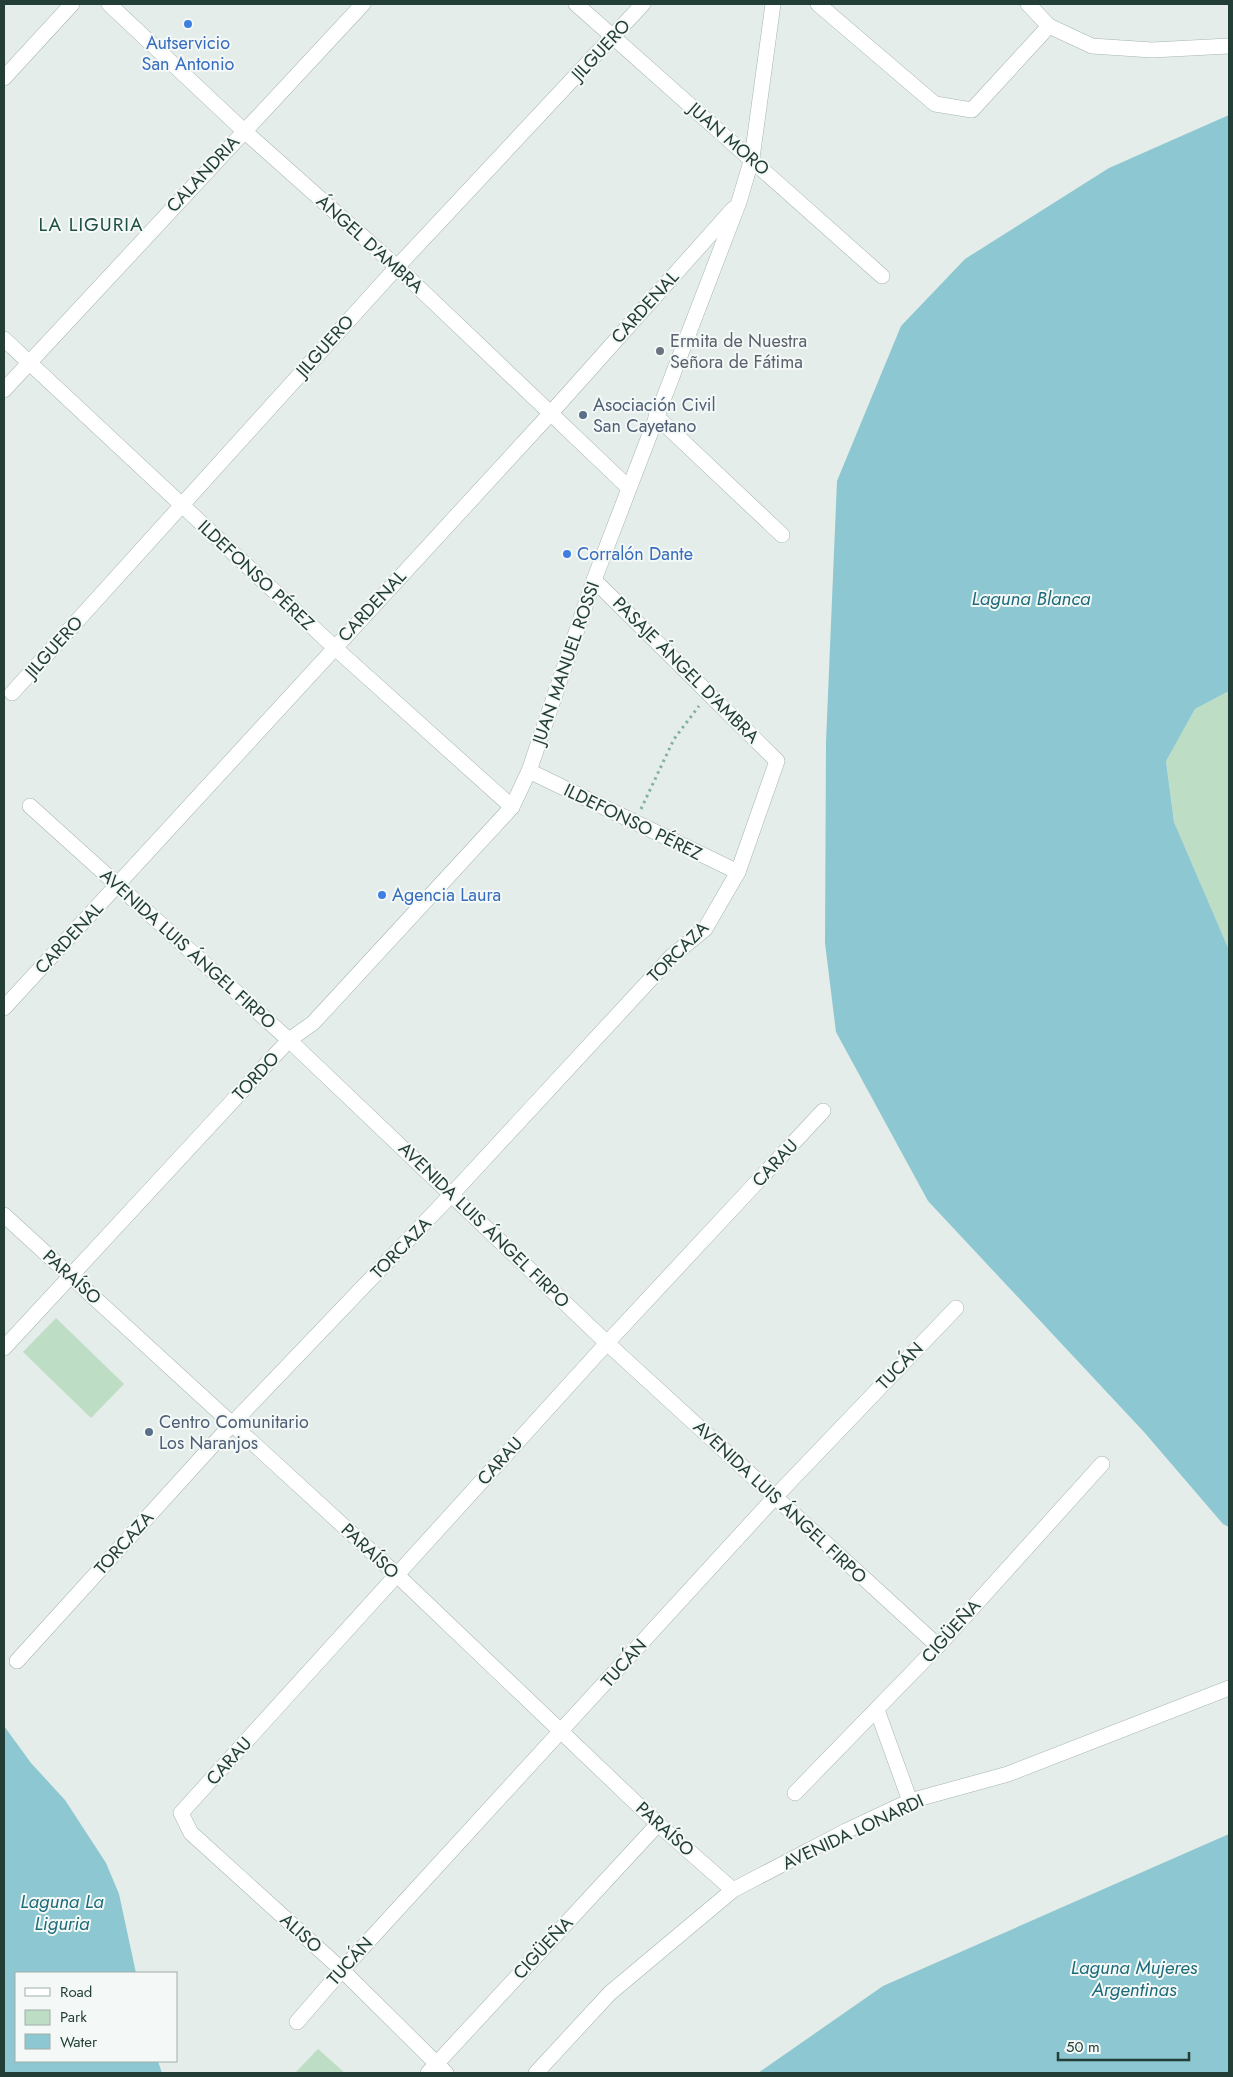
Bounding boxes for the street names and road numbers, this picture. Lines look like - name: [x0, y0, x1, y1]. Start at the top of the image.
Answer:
- street label: JILGUERO: [564, 13, 636, 88]
- street label: JUAN MORO: [681, 95, 775, 182]
- street label: CALANDRIA: [160, 130, 246, 218]
- street label: ÁNGEL D'AMBRA: [311, 189, 429, 299]
- street label: CARDENAL: [605, 265, 685, 349]
- street label: JILGUERO: [289, 309, 360, 384]
- street label: ILDEFONSO PÉREZ: [192, 514, 320, 636]
- street label: CARDENAL: [332, 564, 412, 648]
- street label: JUAN MANUEL ROSSI: [525, 578, 606, 750]
- street label: PASAJE ÁNGEL D'AMBRA: [607, 591, 765, 749]
- street label: JILGUERO: [18, 610, 89, 685]
- street label: ILDEFONSO PÉREZ: [560, 777, 707, 867]
- street label: AVENIDA LUIS ÁNGEL FIRPO: [94, 863, 282, 1035]
- street label: CARDENAL: [29, 896, 109, 980]
- street label: TORCAZA: [641, 915, 715, 989]
- street label: TORDO: [227, 1046, 285, 1106]
- street label: CARAU: [746, 1133, 804, 1193]
- street label: AVENIDA LUIS ÁNGEL FIRPO: [393, 1136, 575, 1314]
- street label: TORCAZA: [365, 1211, 437, 1285]
- street label: PARAÍSO: [37, 1244, 107, 1310]
- street label: TUCÁN: [871, 1336, 929, 1396]
- street label: AVENIDA LUIS ÁNGEL FIRPO: [687, 1414, 873, 1590]
- street label: CARAU: [471, 1431, 529, 1491]
- street label: TORCAZA: [88, 1505, 160, 1580]
- street label: PARAÍSO: [335, 1517, 405, 1585]
- street label: CIGÜEÑA: [915, 1593, 987, 1669]
- street label: TUCÁN: [595, 1633, 653, 1693]
- street label: CARAU: [200, 1731, 258, 1791]
- street label: AVENIDA LONARDI: [778, 1788, 928, 1876]
- street label: PARAÍSO: [630, 1796, 700, 1862]
- street label: ALISO: [274, 1907, 328, 1959]
- street label: CIGÜEÑA: [507, 1911, 579, 1985]
- street label: TUCÁN: [321, 1931, 379, 1991]

